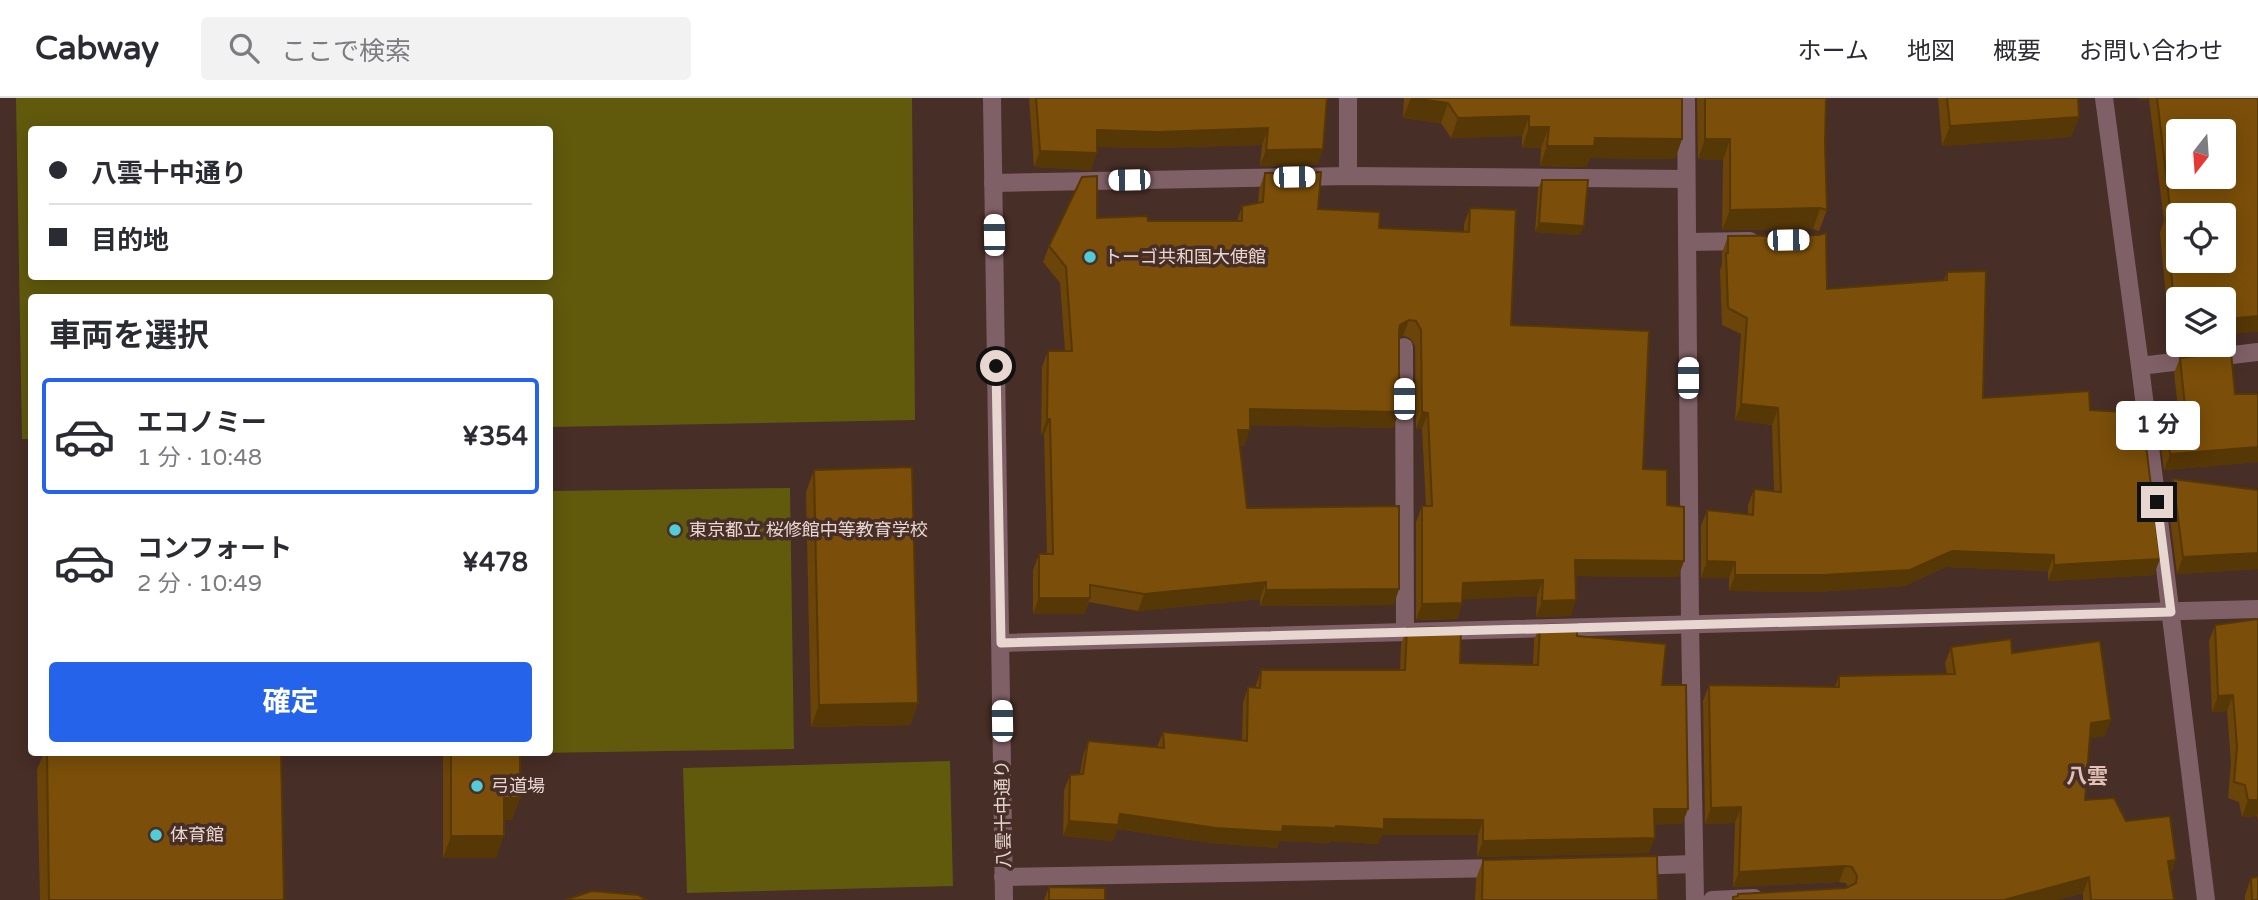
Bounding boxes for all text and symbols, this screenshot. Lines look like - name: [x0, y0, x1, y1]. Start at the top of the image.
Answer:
- search box: [201, 17, 691, 80]
- text: Cabway: [35, 29, 159, 68]
- icon: search: [225, 29, 263, 67]
- text: ここで検索: [281, 36, 411, 67]
- text: ホーム: [1798, 37, 1869, 66]
- text: 地図: [1907, 37, 1955, 66]
- text: 概要: [1993, 37, 2041, 66]
- text: お問い合わせ: [2079, 37, 2223, 66]
- north arrow: [2166, 119, 2236, 189]
- map controls: [2166, 119, 2236, 357]
- text: 八雲十中通り: [91, 158, 247, 189]
- car: [1273, 166, 1316, 188]
- car: [1108, 169, 1151, 191]
- button: locate: [2166, 203, 2236, 273]
- car: [984, 214, 1005, 256]
- text: 目的地: [91, 225, 169, 256]
- car: [1767, 229, 1810, 251]
- place label: トーゴ共和国大使館: [1104, 246, 1266, 268]
- marker: トーゴ共和国大使館: [1082, 249, 1098, 265]
- button: layers: [2166, 287, 2236, 357]
- text: 車両を選択: [49, 317, 209, 355]
- route start: [980, 350, 1012, 382]
- car: [1678, 357, 1699, 399]
- car: [1394, 378, 1415, 420]
- callout: 1 分: [2115, 400, 2199, 450]
- icon: car: [53, 405, 116, 468]
- text: エコノミー: [137, 407, 267, 438]
- text: 1 分: [2136, 411, 2180, 439]
- text: ¥354: [462, 421, 528, 452]
- text: 1 分 · 10:48: [137, 444, 262, 472]
- route end: [2141, 486, 2173, 518]
- place label: 東京都立 桜修館中等教育学校: [689, 519, 928, 541]
- marker: 東京都立 桜修館中等教育学校: [667, 522, 683, 538]
- icon: car: [53, 531, 116, 594]
- text: コンフォート: [137, 533, 292, 564]
- text: ¥478: [462, 547, 528, 578]
- text: 2 分 · 10:49: [137, 570, 262, 598]
- button: 確定: [49, 662, 532, 742]
- car: [992, 700, 1013, 742]
- street label: 八雲十中通り: [991, 760, 1015, 868]
- district label: 八雲: [2066, 764, 2108, 789]
- place label: 弓道場: [491, 775, 545, 797]
- marker: 弓道場: [469, 778, 485, 794]
- place label: 体育館: [170, 824, 224, 846]
- marker: 体育館: [148, 827, 164, 843]

